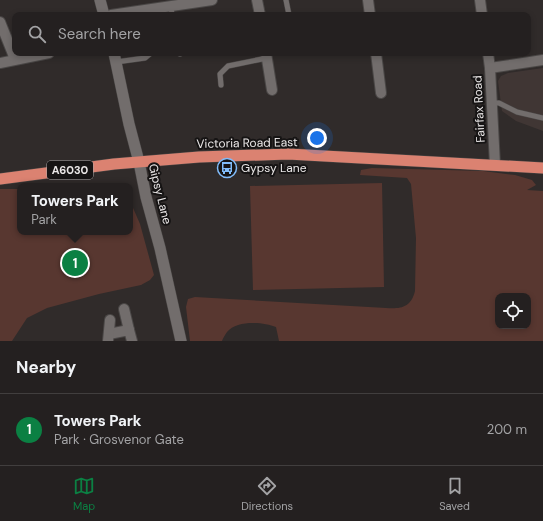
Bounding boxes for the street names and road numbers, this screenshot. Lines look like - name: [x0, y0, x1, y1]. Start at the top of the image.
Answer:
- street label: Fairfax Road: [469, 75, 489, 143]
- street label: Victoria Road East: [196, 134, 298, 152]
- road number: A6030: [47, 161, 93, 179]
- street label: Gipsy Lane: [145, 162, 175, 226]

